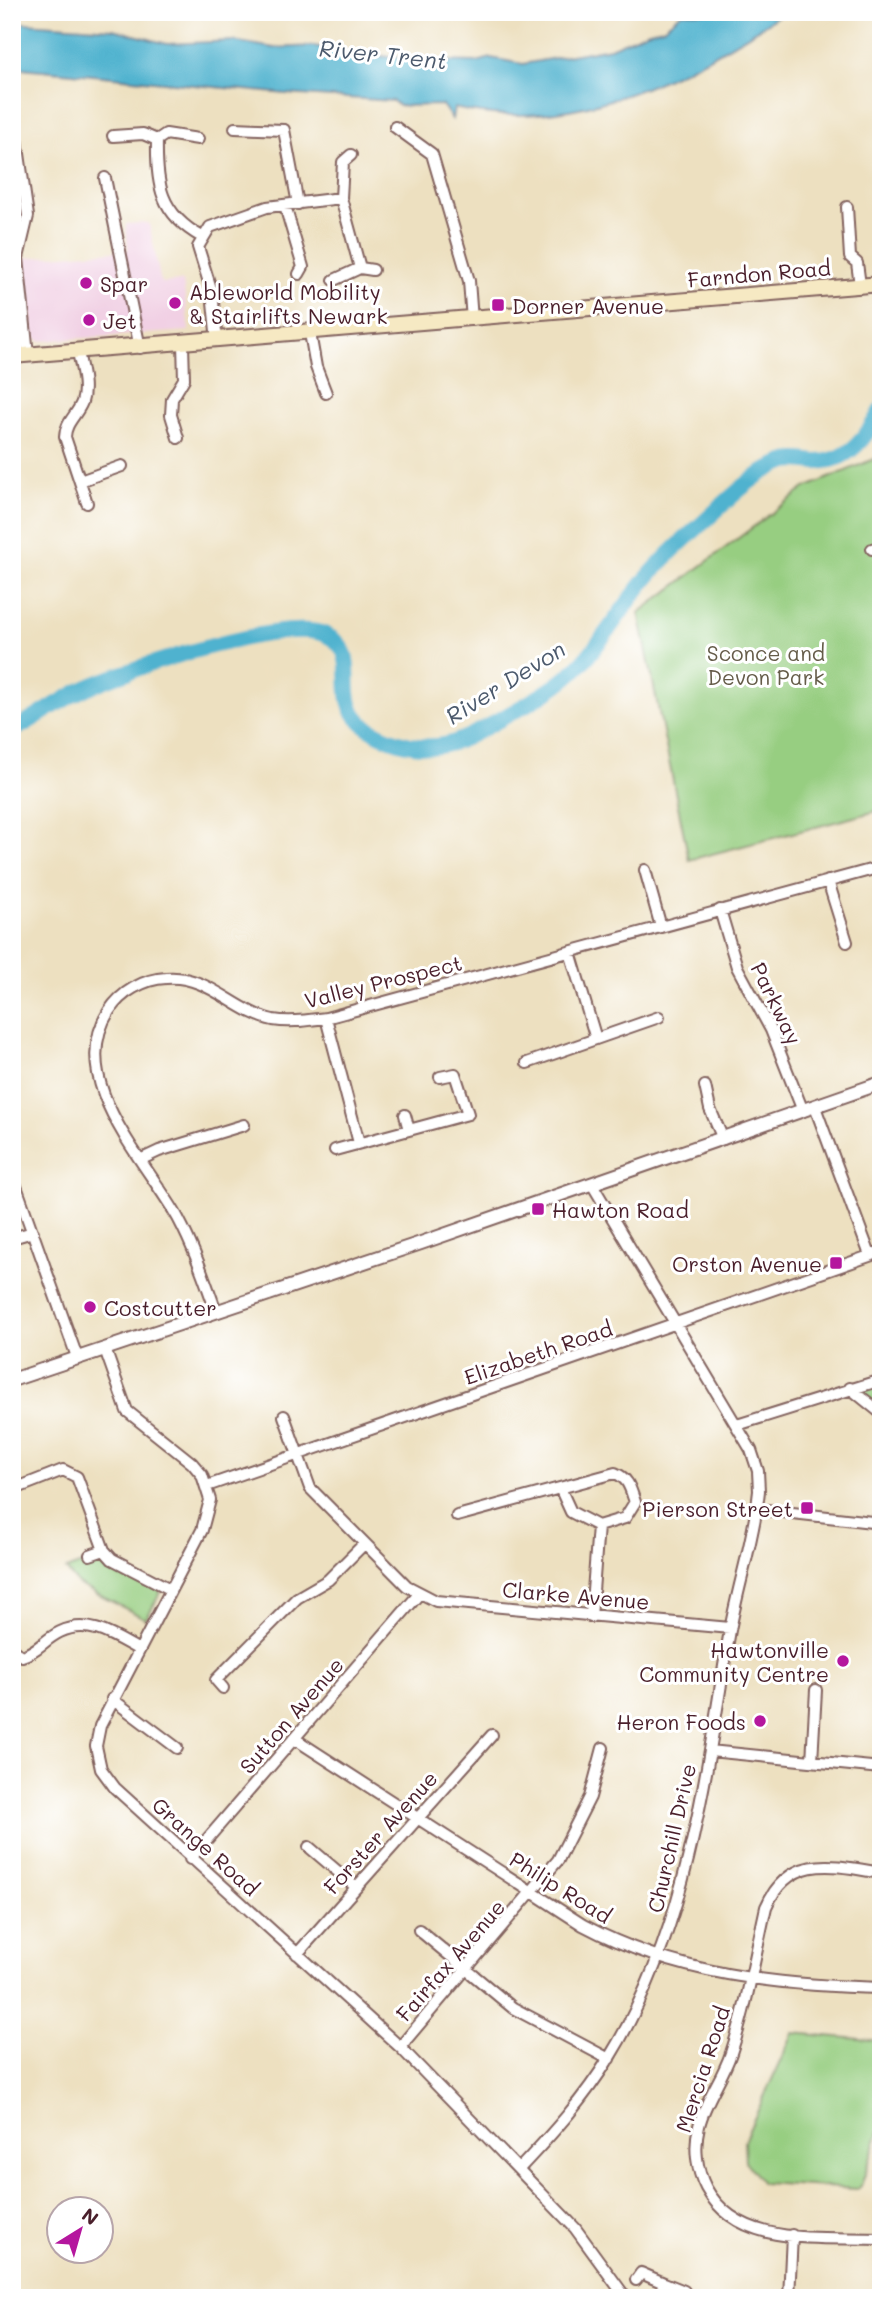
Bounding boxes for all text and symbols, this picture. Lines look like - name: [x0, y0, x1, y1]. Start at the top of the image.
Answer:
- water label: River Trent: [318, 32, 448, 76]
- street label: Farndon Road: [686, 253, 832, 293]
- place label: Spar: [100, 270, 148, 297]
- marker: Spar: [78, 275, 94, 291]
- place label: Ableworld Mobility & Stairlifts Newark: [189, 278, 388, 329]
- place label: Dorner Avenue: [512, 292, 664, 319]
- marker: Ableworld Mobility & Stairlifts Newark: [167, 295, 183, 311]
- marker: Dorner Avenue: [490, 297, 506, 313]
- place label: Jet: [103, 307, 137, 334]
- marker: Jet: [81, 312, 97, 328]
- water label: River Devon: [440, 633, 570, 731]
- park label: Sconce and Devon Park: [707, 639, 825, 690]
- street label: Valley Prospect: [301, 948, 465, 1014]
- street label: Parkway: [746, 958, 808, 1048]
- place label: Hawton Road: [552, 1196, 689, 1223]
- marker: Hawton Road: [530, 1201, 546, 1217]
- place label: Orston Avenue: [672, 1250, 822, 1277]
- marker: Orston Avenue: [828, 1255, 844, 1271]
- place label: Costcutter: [104, 1294, 217, 1321]
- marker: Costcutter: [82, 1299, 98, 1315]
- street label: Elizabeth Road: [460, 1314, 616, 1390]
- place label: Pierson Street: [642, 1495, 793, 1522]
- marker: Pierson Street: [799, 1500, 815, 1516]
- street label: Clarke Avenue: [501, 1575, 651, 1615]
- place label: Hawtonville Community Centre: [639, 1636, 829, 1687]
- street label: Sutton Avenue: [233, 1651, 349, 1779]
- marker: Hawtonville Community Centre: [835, 1653, 851, 1669]
- place label: Heron Foods: [617, 1708, 746, 1735]
- marker: Heron Foods: [752, 1713, 768, 1729]
- street label: Churchill Drive: [641, 1761, 701, 1915]
- street label: Forster Avenue: [317, 1765, 443, 1899]
- street label: Grange Road: [147, 1791, 265, 1901]
- street label: Philip Road: [505, 1845, 617, 1929]
- street label: Fairfax Avenue: [390, 1893, 510, 2027]
- street label: Mercia Road: [669, 2002, 735, 2136]
- north arrow: [46, 2194, 116, 2264]
- text: N: [77, 2202, 104, 2230]

